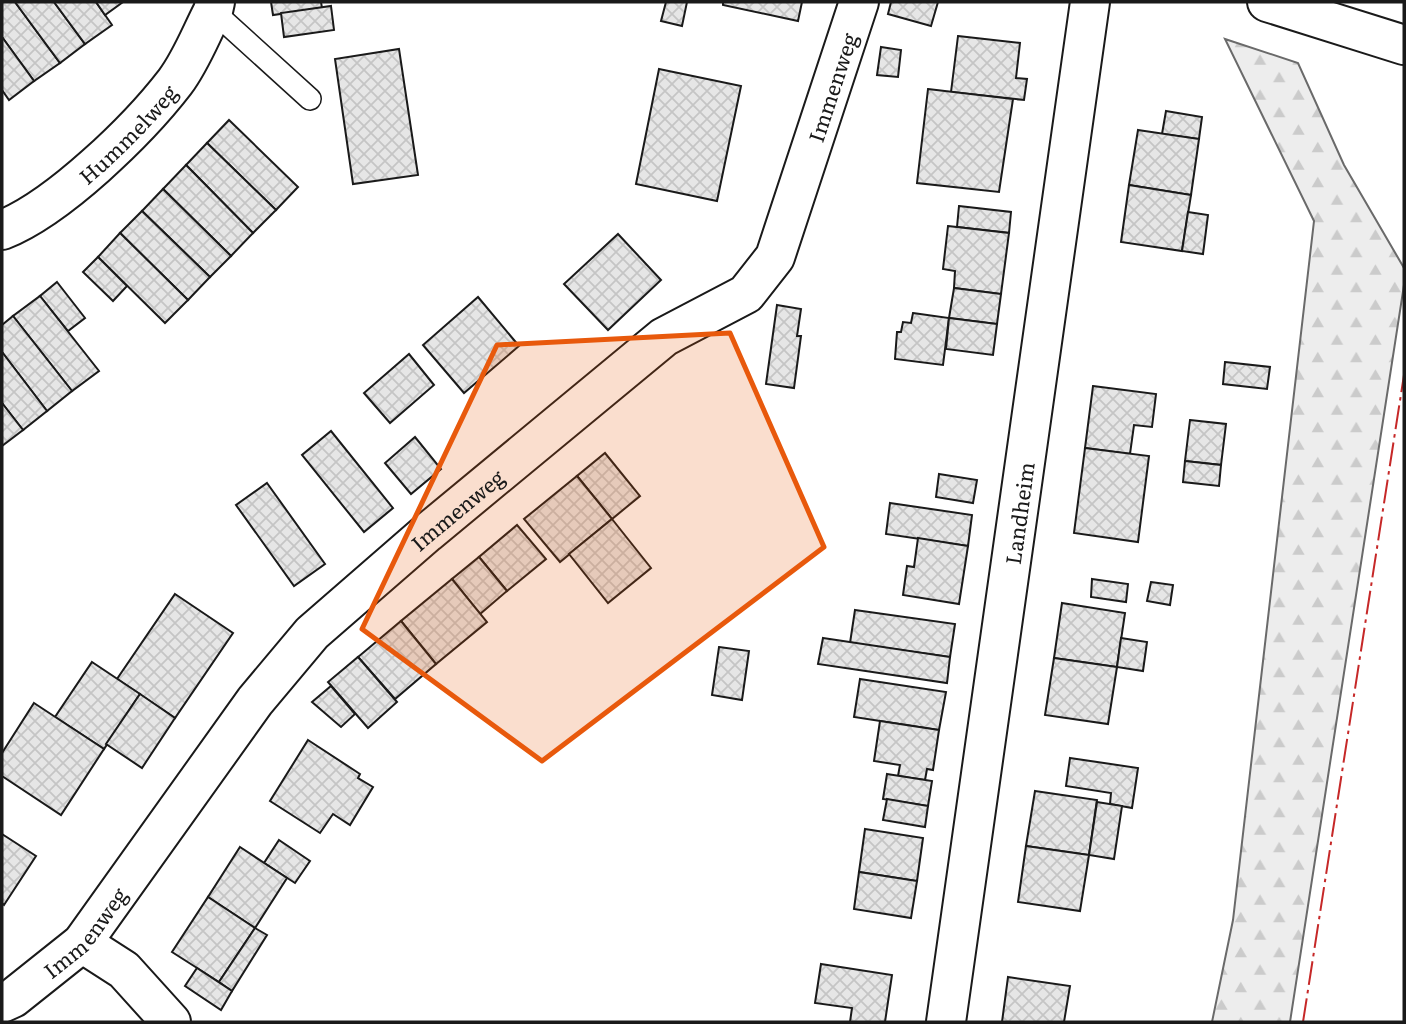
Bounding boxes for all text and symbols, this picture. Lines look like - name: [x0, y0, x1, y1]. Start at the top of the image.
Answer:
- street label: Immenweg: [799, 28, 864, 146]
- street label: Hummelweg: [71, 77, 183, 190]
- street label: Landheim: [995, 460, 1040, 566]
- street label: Immenweg: [403, 461, 510, 557]
- street label: Immenweg: [36, 880, 133, 984]

